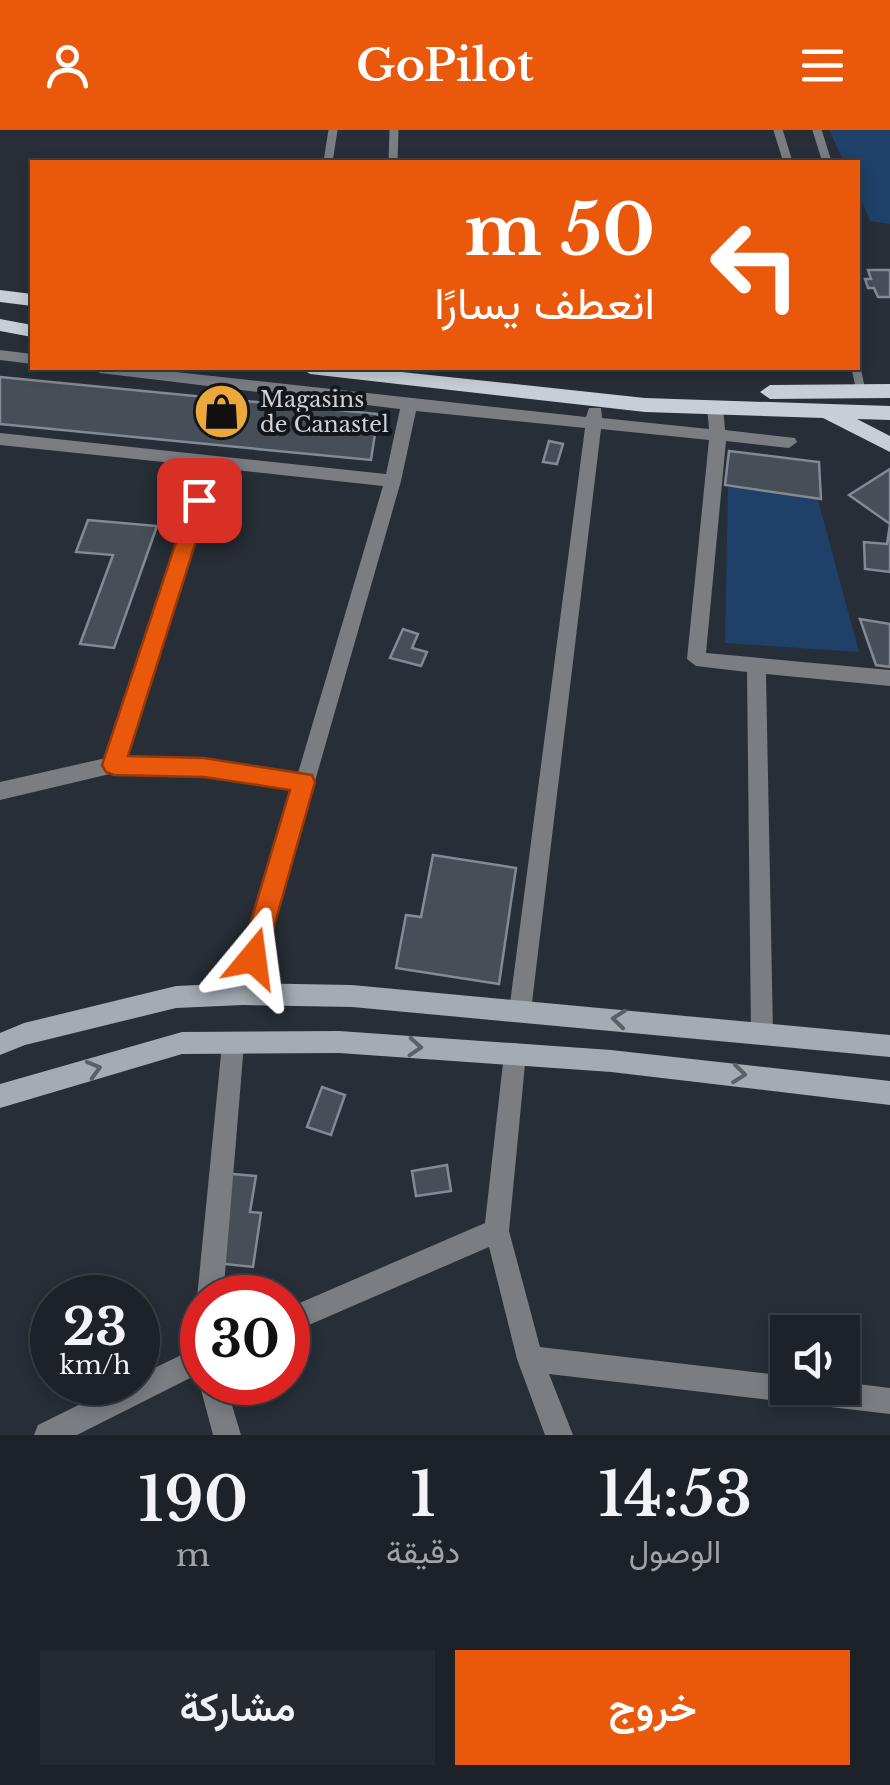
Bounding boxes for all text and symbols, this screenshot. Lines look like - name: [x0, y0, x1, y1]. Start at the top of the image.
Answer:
- text: GoPilot: [356, 37, 534, 93]
- icon: person: [40, 38, 95, 93]
- icon: menu: [795, 38, 850, 93]
- text: 50 m: [464, 187, 655, 274]
- icon: left: [690, 200, 820, 330]
- text: انعطف يسارًا: [434, 275, 655, 331]
- shop icon: Magasins de Canastel: [191, 382, 251, 442]
- place label: Magasins de Canastel: [260, 386, 389, 438]
- pin: [157, 458, 242, 543]
- icon: arrive: [172, 473, 227, 528]
- position arrow: [201, 906, 305, 1010]
- one-way arrow: [610, 1009, 626, 1030]
- one-way arrow: [407, 1036, 423, 1057]
- one-way arrow: [84, 1060, 101, 1081]
- one-way arrow: [731, 1063, 747, 1084]
- speed limit sign: 30: [180, 1275, 310, 1405]
- text: 23: [63, 1296, 127, 1359]
- map controls: [770, 1315, 860, 1405]
- button: sound: [770, 1315, 860, 1405]
- text: km/h: [60, 1350, 130, 1381]
- text: 1: [410, 1458, 436, 1532]
- text: 14:53: [598, 1458, 752, 1532]
- text: 190: [138, 1463, 248, 1537]
- text: دقيقة: [386, 1532, 460, 1572]
- text: الوصول: [629, 1532, 721, 1572]
- text: m: [176, 1535, 210, 1575]
- button: مشاركة: [40, 1650, 435, 1765]
- button: خروج: [455, 1650, 850, 1765]

